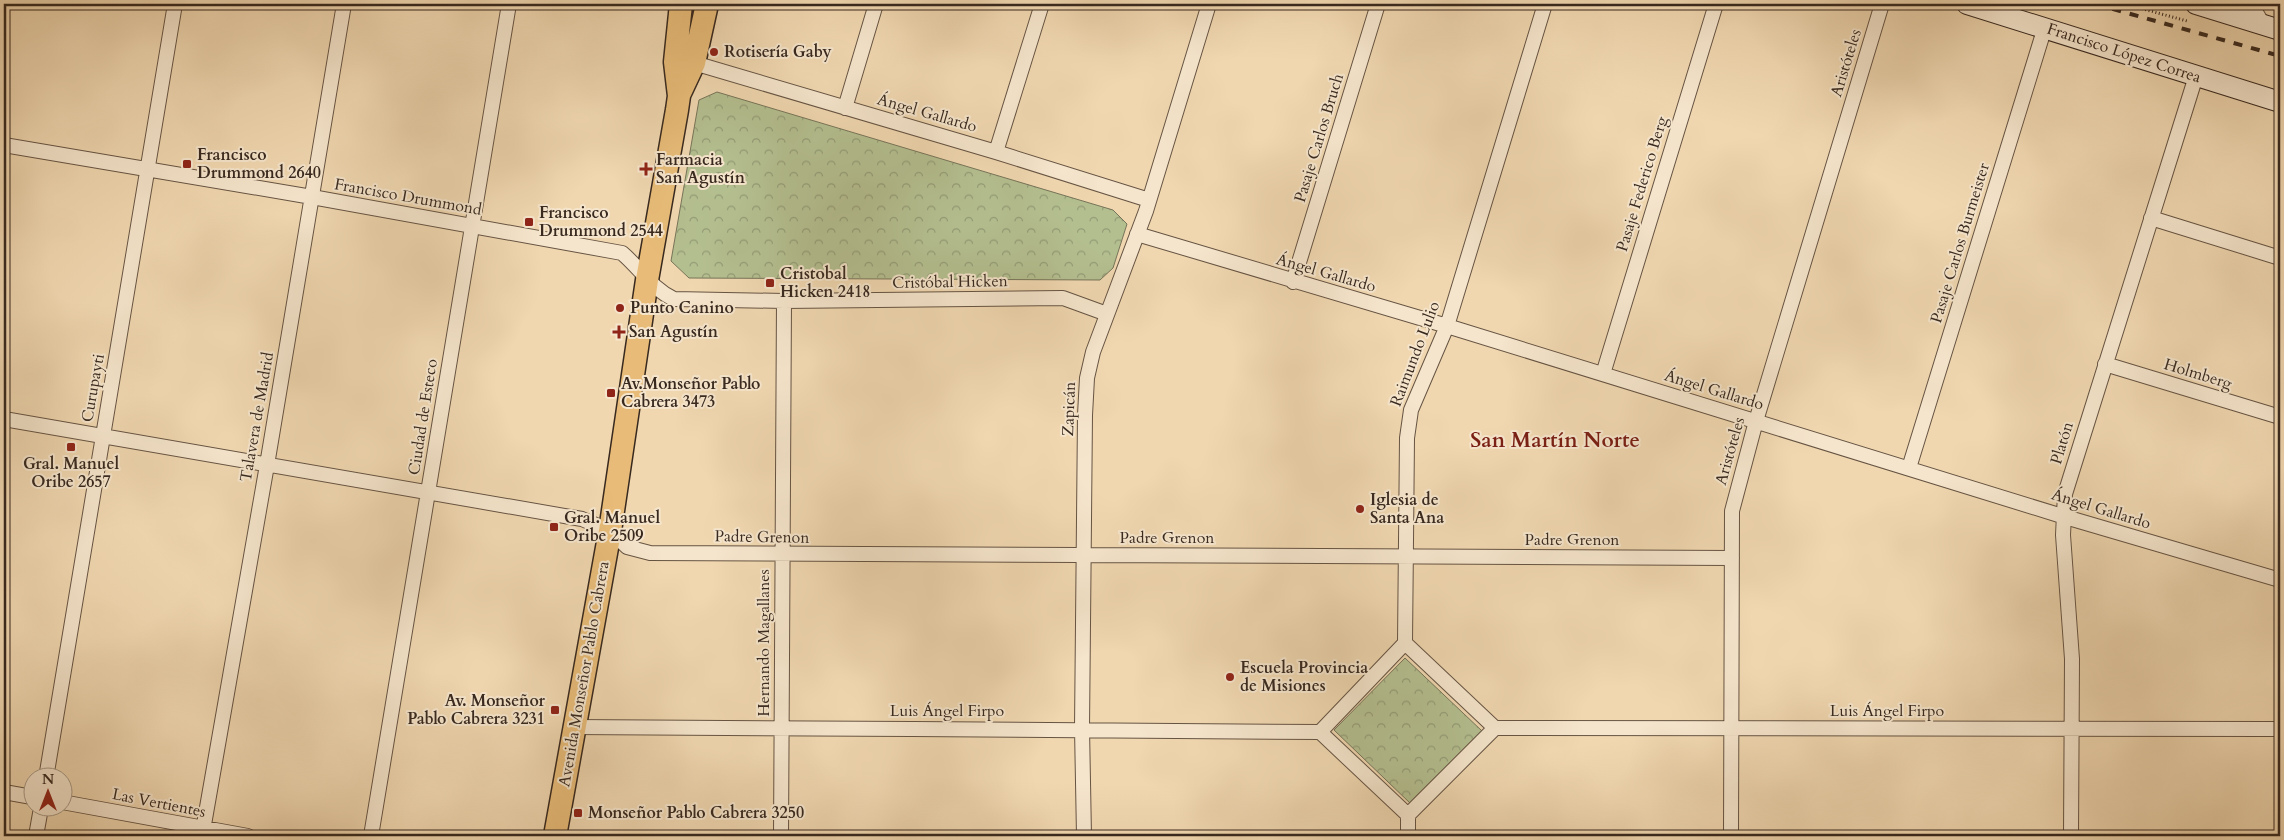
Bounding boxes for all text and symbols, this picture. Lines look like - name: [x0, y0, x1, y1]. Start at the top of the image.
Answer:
- street label: Francisco López Correa: [2044, 18, 2204, 88]
- street label: Aristóteles: [1825, 26, 1867, 100]
- place label: Rotisería Gaby: [724, 41, 832, 63]
- marker: Rotisería Gaby: [708, 46, 720, 58]
- street label: Pasaje Carlos Bruch: [1289, 71, 1349, 205]
- street label: Ángel Gallardo: [875, 88, 980, 138]
- street label: Pasaje Federico Berg: [1611, 114, 1673, 254]
- place label: Francisco Drummond 2640: [197, 144, 321, 184]
- place label: Farmacia San Agustín: [656, 149, 746, 189]
- marker: Francisco Drummond 2640: [181, 158, 193, 170]
- street label: Pasaje Carlos Burmeister: [1925, 160, 1995, 326]
- marker: Farmacia San Agustín: [640, 163, 652, 175]
- street label: Francisco Drummond: [333, 173, 484, 221]
- place label: Francisco Drummond 2544: [539, 202, 663, 242]
- marker: Francisco Drummond 2544: [523, 216, 535, 228]
- street label: Ángel Gallardo: [1274, 248, 1379, 298]
- place label: Cristobal Hicken 2418: [780, 263, 871, 303]
- street label: Cristóbal Hicken: [892, 270, 1008, 294]
- marker: Cristobal Hicken 2418: [764, 277, 776, 289]
- place label: Punto Canino: [630, 297, 734, 319]
- street label: Raimundo Lulio: [1385, 298, 1445, 410]
- marker: Punto Canino: [614, 302, 626, 314]
- place label: San Agustín: [629, 321, 719, 343]
- marker: San Agustín: [613, 326, 625, 338]
- street label: Talavera de Madrid: [235, 350, 279, 484]
- street label: Curupayti: [76, 352, 110, 424]
- street label: Holmberg: [2161, 353, 2235, 395]
- street label: Ciudad de Esteco: [403, 357, 443, 477]
- street label: Ángel Gallardo: [1662, 364, 1767, 416]
- place label: Av.Monseñor Pablo Cabrera 3473: [621, 373, 760, 413]
- street label: Zapicán: [1057, 381, 1081, 437]
- marker: Av.Monseñor Pablo Cabrera 3473: [605, 387, 617, 399]
- street label: Aristóteles: [1710, 414, 1750, 488]
- street label: Platón: [2045, 419, 2079, 467]
- district label: San Martín Norte: [1470, 426, 1640, 455]
- marker: Gral. Manuel Oribe 2657: [65, 441, 77, 453]
- place label: Gral. Manuel Oribe 2657: [23, 453, 119, 493]
- street label: Ángel Gallardo: [2049, 483, 2154, 535]
- place label: Iglesia de Santa Ana: [1370, 489, 1444, 529]
- marker: Iglesia de Santa Ana: [1354, 503, 1366, 515]
- place label: Gral. Manuel Oribe 2509: [564, 507, 660, 547]
- marker: Gral. Manuel Oribe 2509: [548, 521, 560, 533]
- street label: Padre Grenon: [714, 525, 810, 549]
- street label: Padre Grenon: [1120, 527, 1214, 549]
- street label: Padre Grenon: [1525, 529, 1619, 551]
- street label: Avenida Monseñor Pablo Cabrera: [553, 559, 615, 789]
- street label: Hernando Magallanes: [753, 569, 775, 717]
- place label: Escuela Provincia de Misiones: [1240, 657, 1368, 697]
- marker: Escuela Provincia de Misiones: [1224, 671, 1236, 683]
- place label: Av. Monseñor Pablo Cabrera 3231: [407, 690, 546, 730]
- street label: Luis Ángel Firpo: [890, 700, 1005, 722]
- street label: Luis Ángel Firpo: [1830, 700, 1945, 722]
- marker: Av. Monseñor Pablo Cabrera 3231: [549, 704, 561, 716]
- north arrow: [22, 768, 72, 818]
- text: N: [42, 770, 54, 789]
- street label: Las Vertientes: [110, 783, 208, 823]
- place label: Monseñor Pablo Cabrera 3250: [588, 802, 804, 824]
- marker: Monseñor Pablo Cabrera 3250: [572, 807, 584, 819]

